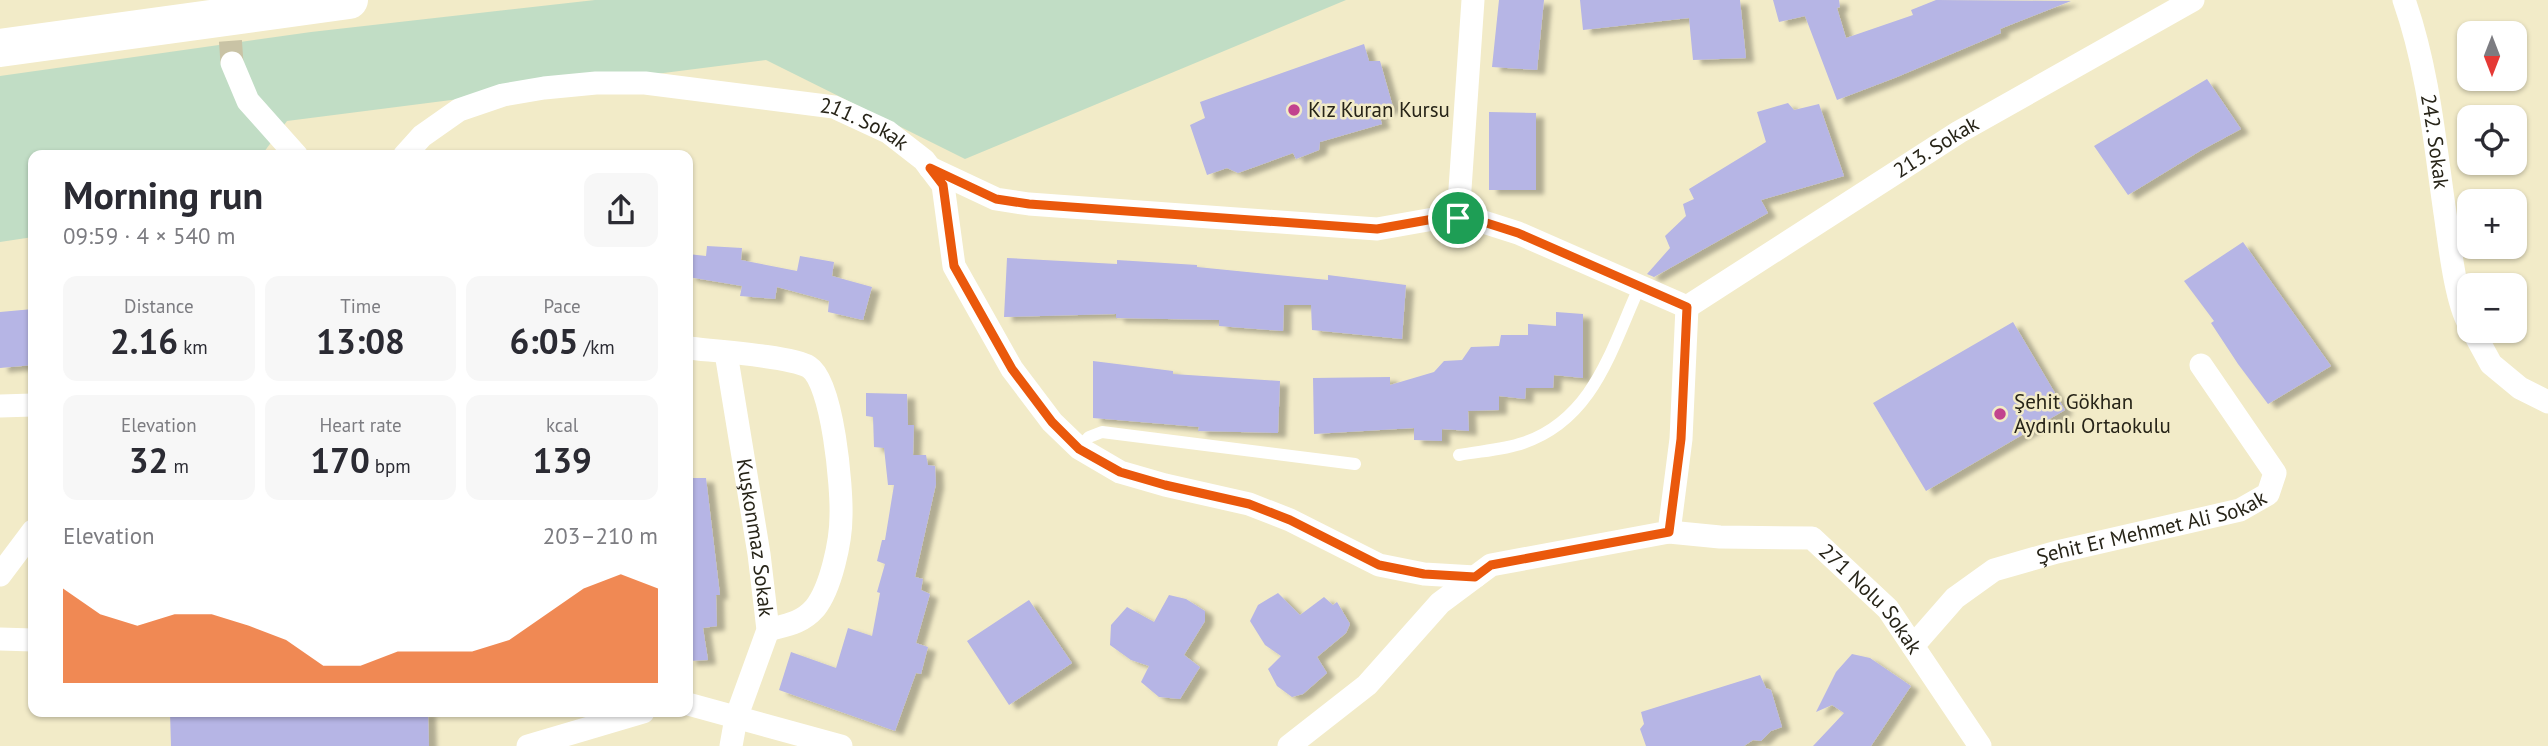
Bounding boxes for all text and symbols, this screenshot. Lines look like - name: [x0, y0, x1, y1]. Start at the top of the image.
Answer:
- north arrow: [2457, 21, 2527, 91]
- map controls: [2457, 21, 2527, 343]
- street label: 211. Sokak: [819, 91, 914, 156]
- street label: 242. Sokak: [2415, 92, 2455, 191]
- place label: Kız Kuran Kursu: [1308, 96, 1450, 123]
- marker: Kız Kuran Kursu: [1286, 102, 1302, 118]
- button: locate: [2457, 105, 2527, 175]
- street label: 213. Sokak: [1888, 110, 1983, 184]
- text: Morning run: [63, 170, 263, 219]
- button: share: [584, 173, 658, 247]
- pin: [1428, 188, 1488, 248]
- button: +: [2457, 189, 2527, 259]
- icon: arrive: [1439, 199, 1477, 237]
- text: 09:59 · 4 × 540 m: [63, 221, 235, 250]
- button: −: [2457, 273, 2527, 343]
- text: Distance: [124, 294, 194, 318]
- text: Time: [340, 294, 381, 318]
- text: Pace: [544, 294, 581, 318]
- text: 2.16: [110, 318, 178, 364]
- text: 13:08: [316, 318, 405, 364]
- text: 6:05: [510, 318, 578, 364]
- text: km: [178, 335, 208, 359]
- text: /km: [578, 335, 615, 359]
- place label: Şehit Gökhan Aydınlı Ortaokulu: [2014, 388, 2171, 439]
- marker: Şehit Gökhan Aydınlı Ortaokulu: [1992, 406, 2008, 422]
- text: Elevation: [121, 413, 197, 437]
- text: Heart rate: [319, 413, 402, 437]
- text: kcal: [546, 413, 578, 437]
- text: 32: [129, 437, 168, 483]
- text: 170: [310, 437, 370, 483]
- text: 139: [532, 437, 592, 483]
- text: m: [168, 454, 189, 478]
- text: bpm: [370, 454, 411, 478]
- street label: Kuşkonmaz Sokak: [731, 456, 780, 618]
- street label: Şehit Er Mehmet Ali Sokak: [2033, 484, 2271, 570]
- text: Elevation: [63, 521, 155, 550]
- text: 203–210 m: [543, 521, 658, 550]
- street label: 271 Nolu Sokak: [1813, 537, 1928, 659]

